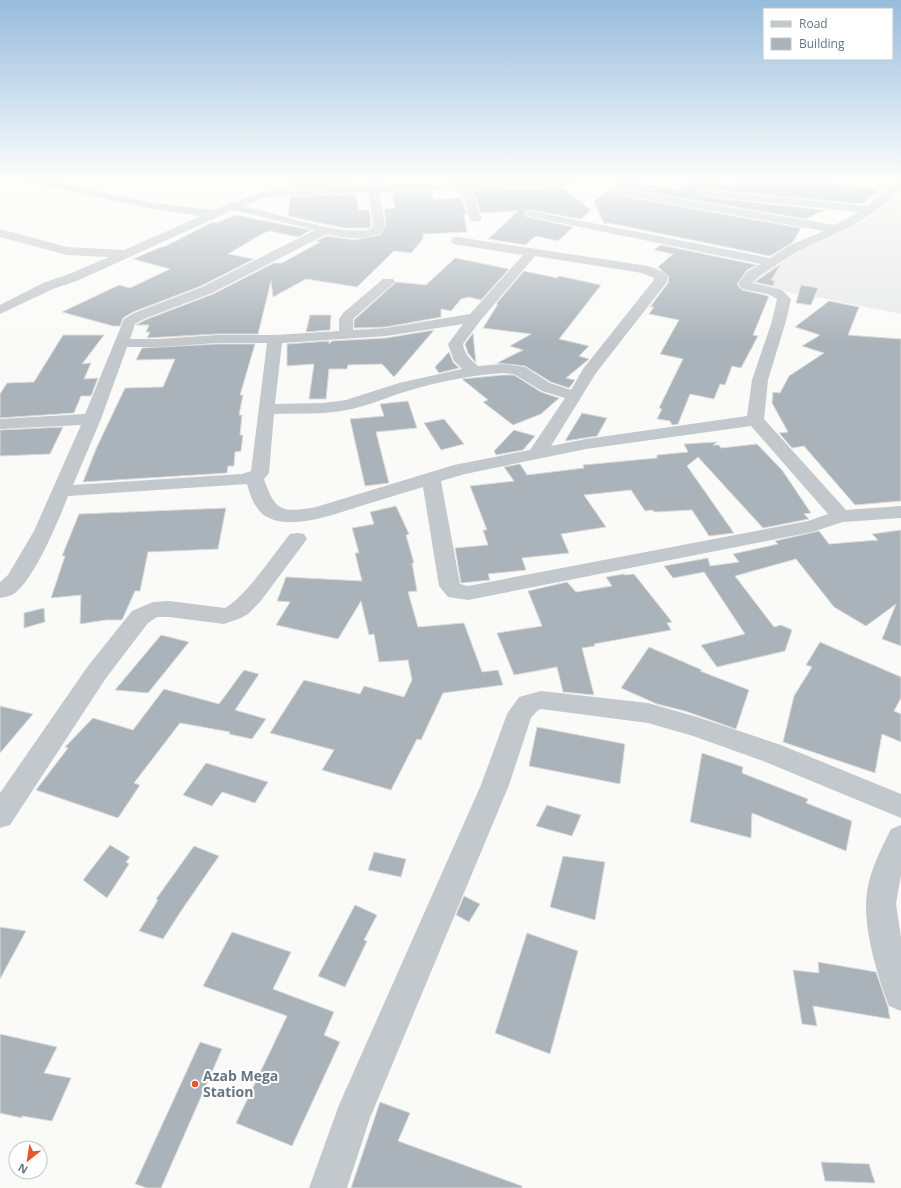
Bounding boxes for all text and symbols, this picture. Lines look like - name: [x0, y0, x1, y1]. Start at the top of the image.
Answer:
- legend: [763, 8, 893, 60]
- text: Road: [799, 15, 828, 32]
- text: Building: [799, 35, 845, 52]
- place label: Azab Mega Station: [203, 1066, 278, 1101]
- marker: Azab Mega Station: [190, 1079, 200, 1089]
- north arrow: [8, 1140, 48, 1180]
- text: N: [15, 1160, 30, 1178]

